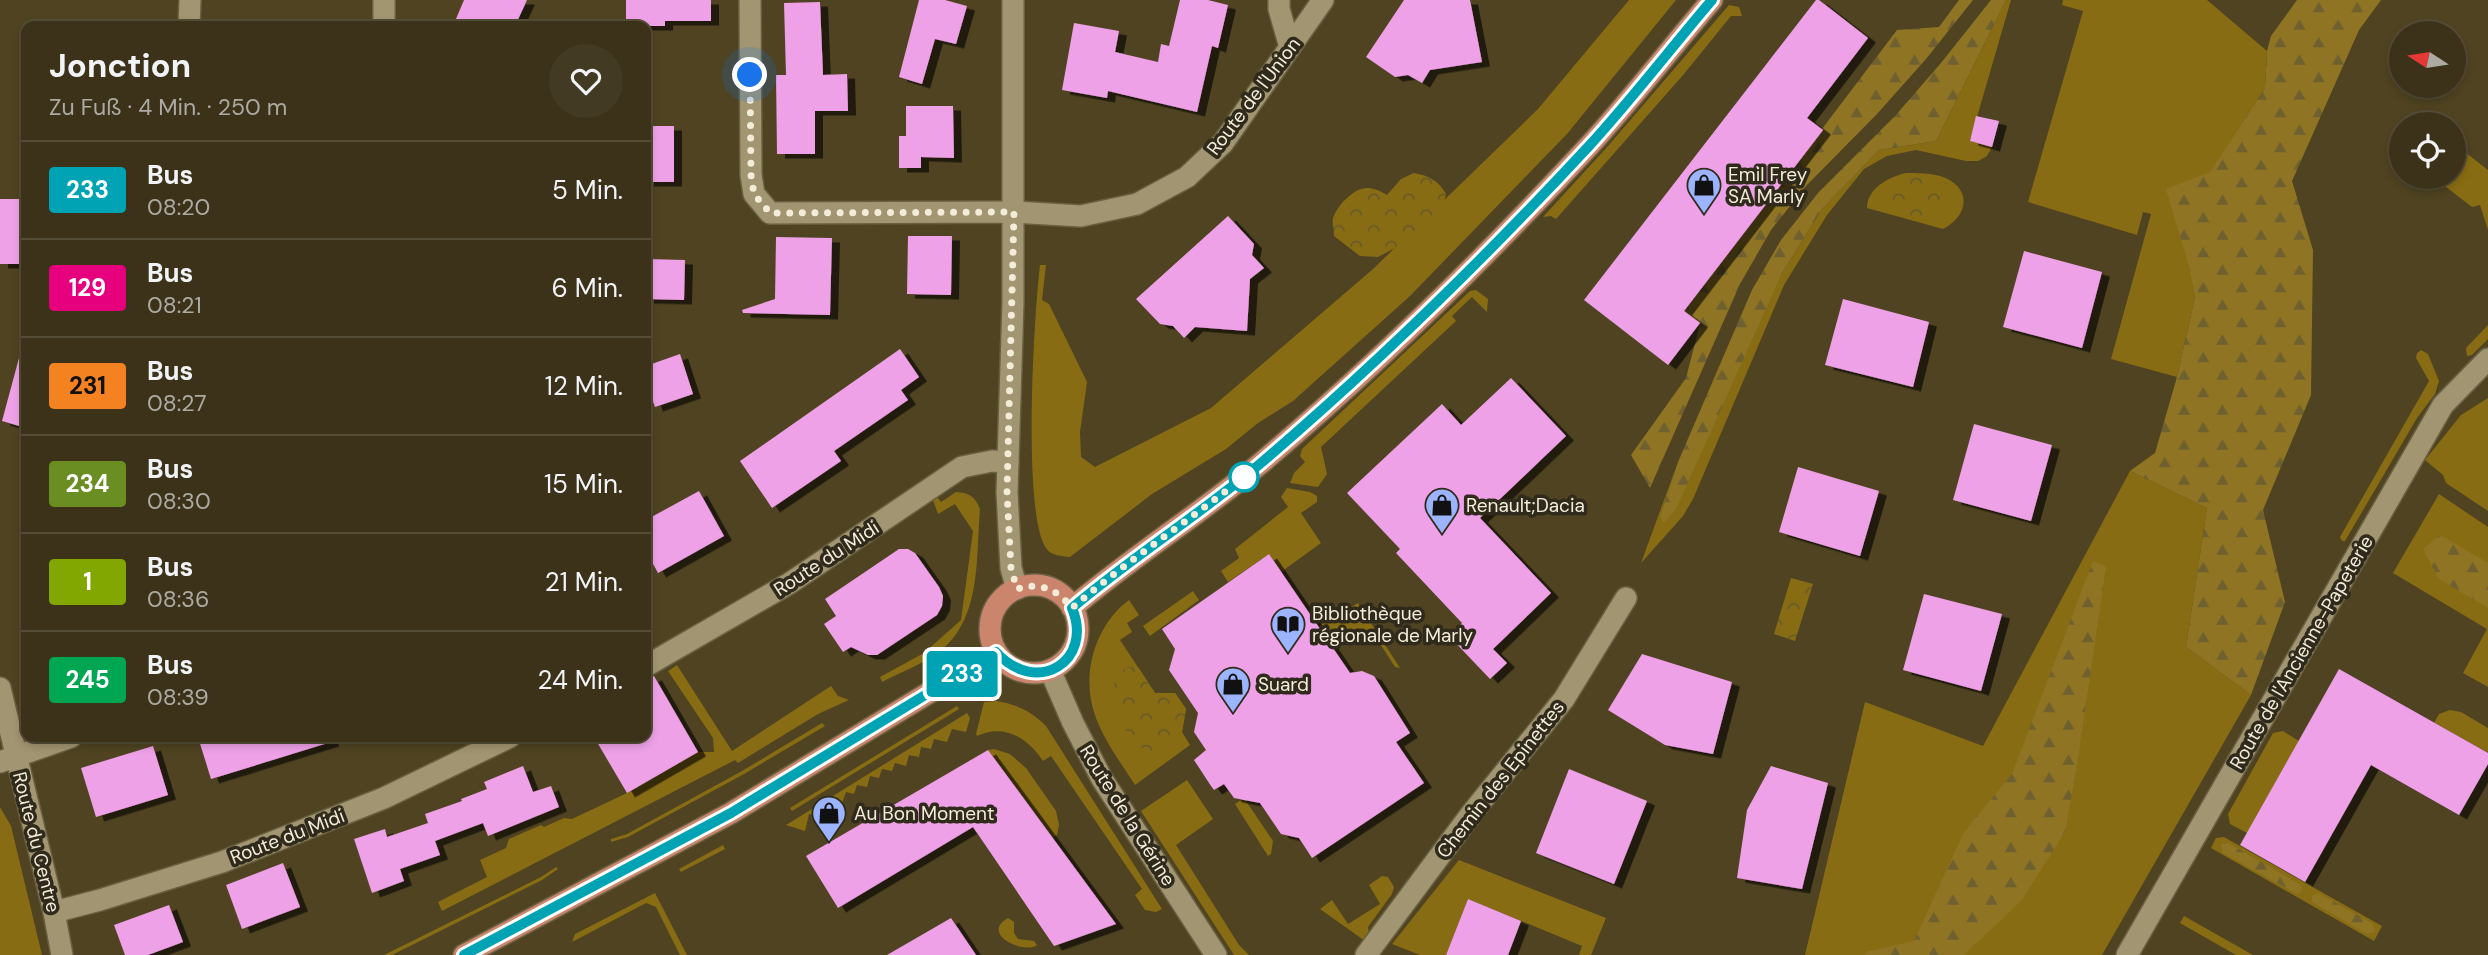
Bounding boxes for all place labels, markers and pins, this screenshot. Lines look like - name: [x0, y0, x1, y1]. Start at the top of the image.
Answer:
- place label: Emil Frey SA Marly: [1728, 162, 1808, 209]
- shop icon: Emil Frey SA Marly: [1685, 166, 1723, 215]
- unlabelled marker: [1229, 462, 1259, 492]
- shop icon: Renault;Dacia: [1423, 486, 1461, 535]
- place label: Renault;Dacia: [1466, 493, 1585, 518]
- place label: Bibliothèque régionale de Marly: [1312, 601, 1473, 648]
- library icon: Bibliothèque régionale de Marly: [1269, 605, 1307, 654]
- shop icon: Suard: [1214, 665, 1252, 714]
- place label: Suard: [1258, 672, 1309, 697]
- shop icon: Au Bon Moment: [810, 794, 848, 843]
- place label: Au Bon Moment: [854, 801, 994, 826]

